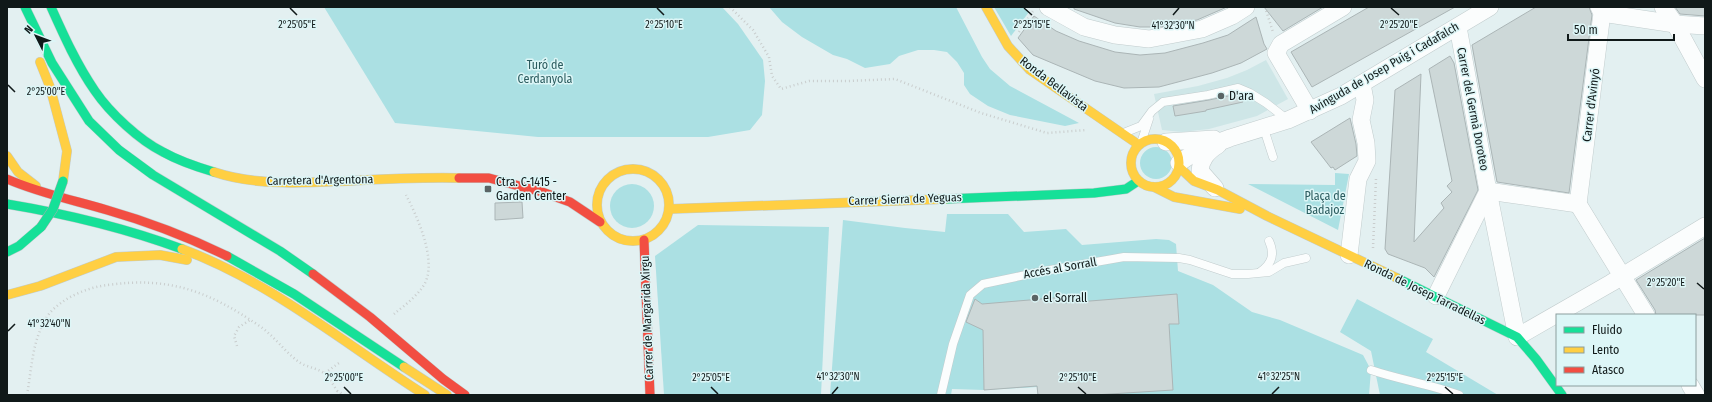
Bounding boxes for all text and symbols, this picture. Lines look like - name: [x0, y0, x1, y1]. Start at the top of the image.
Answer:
- north arrow: [16, 16, 56, 56]
- scale bar: [1568, 16, 1674, 42]
- text: 2°25'05"E: [278, 19, 316, 31]
- text: 2°25'10"E: [645, 19, 683, 31]
- text: 2°25'15"E: [1014, 19, 1051, 31]
- street label: Avinguda de Josep Puig i Cadafalch: [1307, 19, 1461, 117]
- text: 2°25'20"E: [1380, 19, 1418, 31]
- text: 41°32'30"N: [1151, 20, 1195, 32]
- text: N: [22, 23, 36, 36]
- text: 50 m: [1574, 23, 1598, 37]
- street label: Carrer del Germà Doroteo: [1454, 46, 1492, 172]
- street label: Ronda Bellavista: [1017, 54, 1091, 114]
- park label: Turó de Cerdanyola: [518, 58, 573, 86]
- street label: Carrer d'Avinyó: [1580, 67, 1602, 143]
- text: 2°25'00"E: [27, 86, 66, 98]
- place label: D'ara: [1229, 89, 1254, 103]
- marker: D'ara: [1216, 91, 1226, 101]
- street label: Carretera d'Argentona: [266, 172, 374, 188]
- place label: Ctra. C-1415 - Garden Center: [496, 175, 567, 203]
- marker: Ctra. C-1415 - Garden Center: [483, 184, 493, 194]
- park label: Plaça de Badajoz: [1304, 189, 1346, 217]
- street label: Carrer Sierra de Yeguas: [848, 190, 962, 208]
- street label: Carrer de Margarida Xirgu: [638, 255, 656, 381]
- street label: Accés al Sorrall: [1022, 255, 1098, 281]
- street label: Ronda de Josep Tarradellas: [1362, 256, 1488, 328]
- text: 2°25'20"E: [1647, 277, 1685, 289]
- place label: el Sorrall: [1043, 291, 1087, 305]
- marker: el Sorrall: [1030, 293, 1040, 303]
- legend: [1556, 314, 1696, 386]
- text: 41°32'40"N: [27, 318, 71, 330]
- text: Fluido: [1592, 323, 1622, 337]
- text: Lento: [1592, 343, 1619, 357]
- text: Atasco: [1592, 363, 1624, 377]
- text: 41°32'30"N: [816, 371, 860, 383]
- text: 41°32'25"N: [1258, 371, 1300, 383]
- text: 2°25'00"E: [325, 372, 364, 384]
- text: 2°25'05"E: [692, 372, 730, 384]
- text: 2°25'10"E: [1059, 372, 1097, 384]
- text: 2°25'15"E: [1427, 372, 1464, 384]

